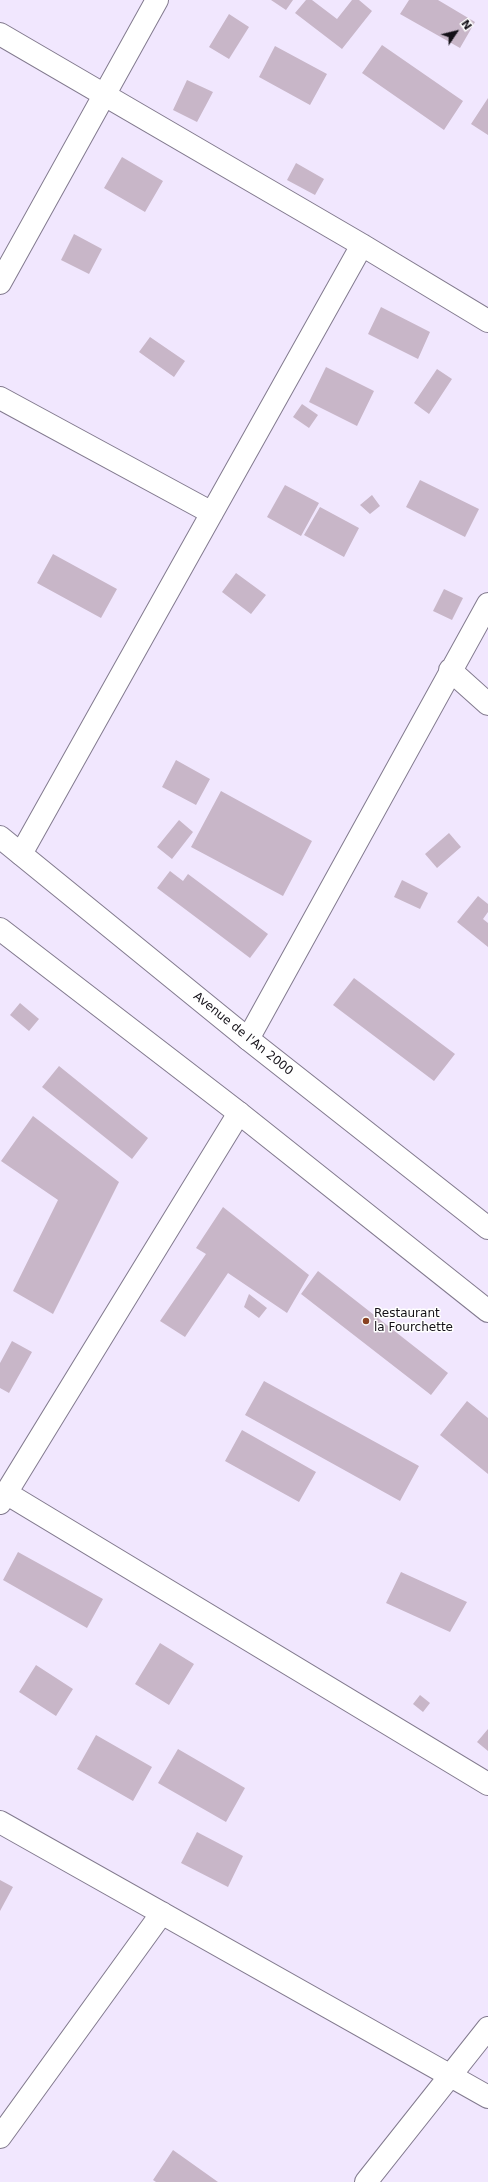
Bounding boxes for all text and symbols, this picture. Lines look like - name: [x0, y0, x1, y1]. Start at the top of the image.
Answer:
- north arrow: [436, 12, 476, 52]
- text: N: [458, 17, 474, 32]
- street label: Avenue de l'An 2000: [190, 989, 296, 1079]
- place label: Restaurant la Fourchette: [374, 1307, 453, 1335]
- marker: Restaurant la Fourchette: [361, 1316, 371, 1326]

